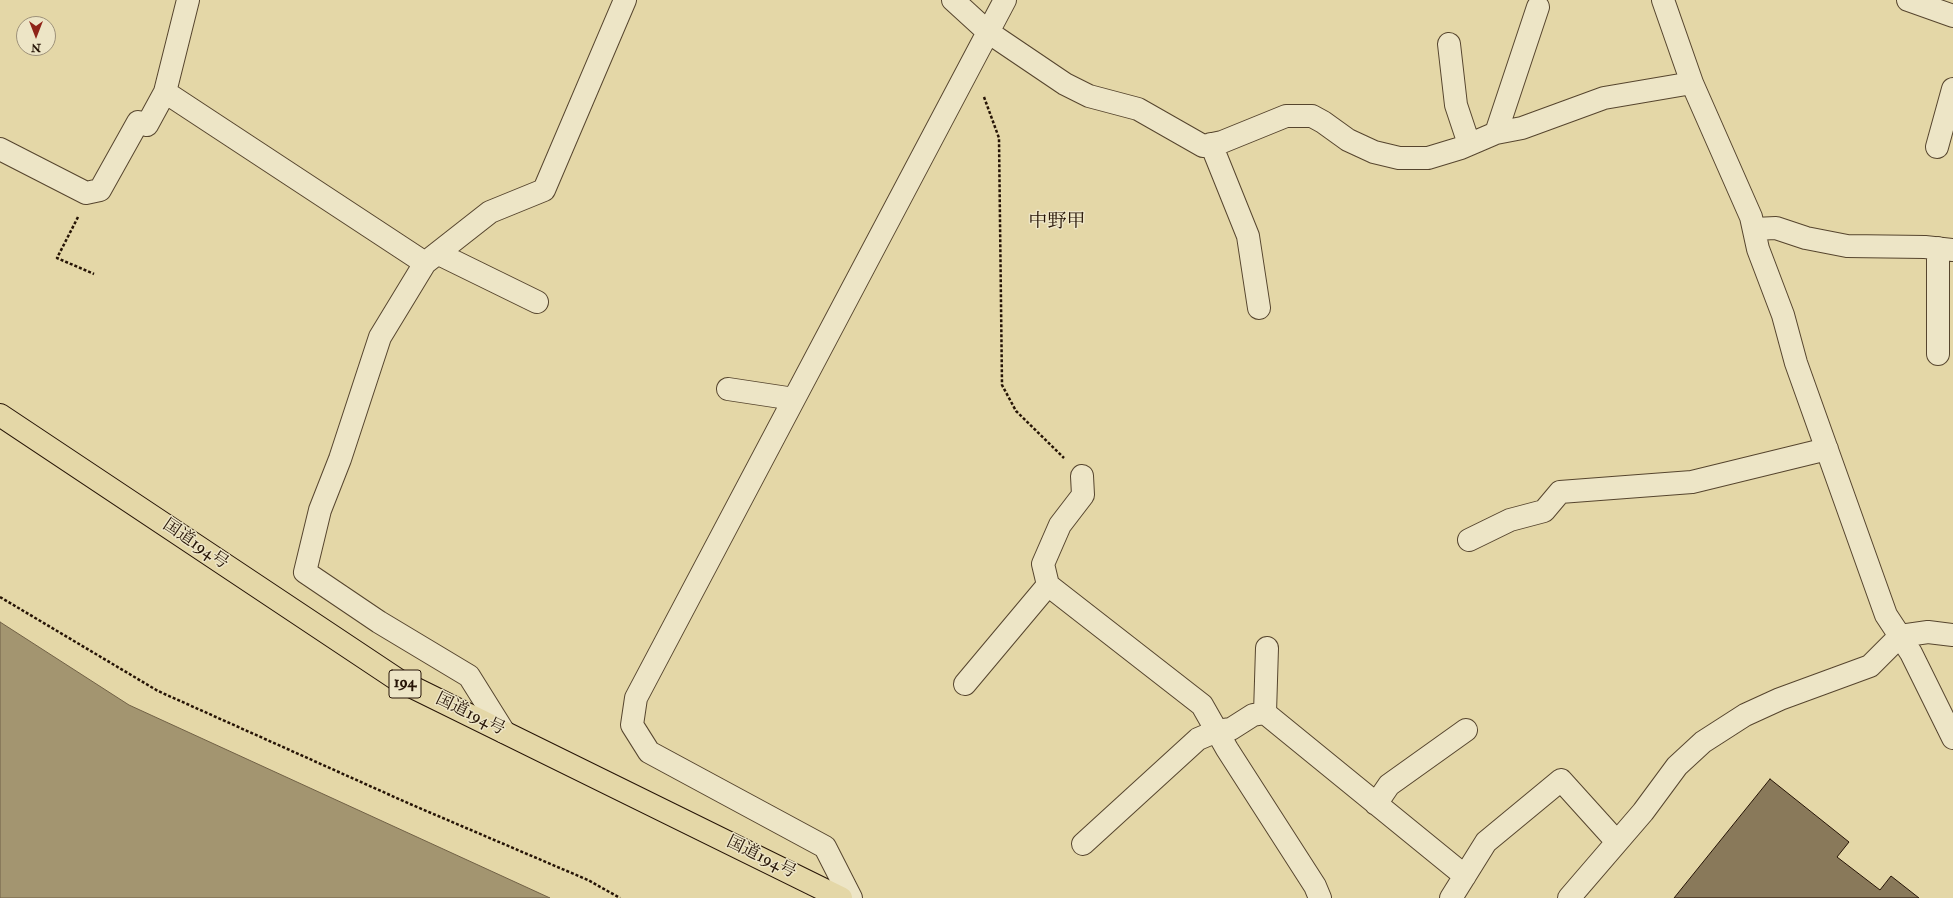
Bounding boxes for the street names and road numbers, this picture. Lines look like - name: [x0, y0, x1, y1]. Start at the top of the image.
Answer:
- street label: 国道194号: [158, 516, 232, 574]
- road number: 194: [389, 670, 421, 698]
- street label: 国道194号: [432, 689, 508, 741]
- street label: 国道194号: [723, 832, 799, 884]

